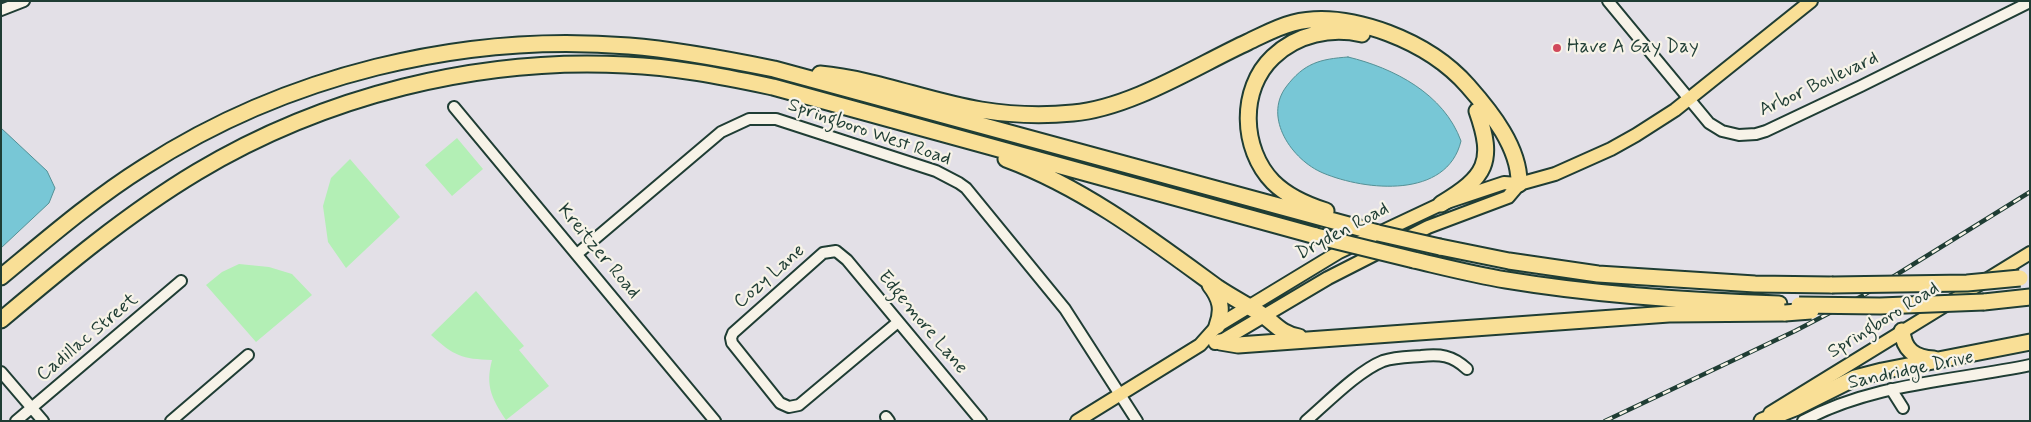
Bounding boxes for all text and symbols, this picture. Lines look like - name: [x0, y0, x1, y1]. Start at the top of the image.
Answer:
- place label: Have A Gay Day: [1567, 37, 1699, 59]
- marker: Have A Gay Day: [1551, 42, 1563, 54]
- street label: Arbor Boulevard: [1756, 47, 1882, 123]
- street label: Springboro West Road: [785, 94, 953, 172]
- street label: Dryden Road: [1293, 198, 1393, 266]
- street label: Kreitzer Road: [552, 200, 644, 304]
- street label: Cozy Lane: [730, 240, 810, 314]
- street label: Edgemore Lane: [872, 267, 972, 379]
- street label: Springboro Road: [1824, 278, 1944, 364]
- street label: Cadillac Street: [33, 289, 143, 387]
- street label: Sandridge Drive: [1846, 347, 1976, 395]

